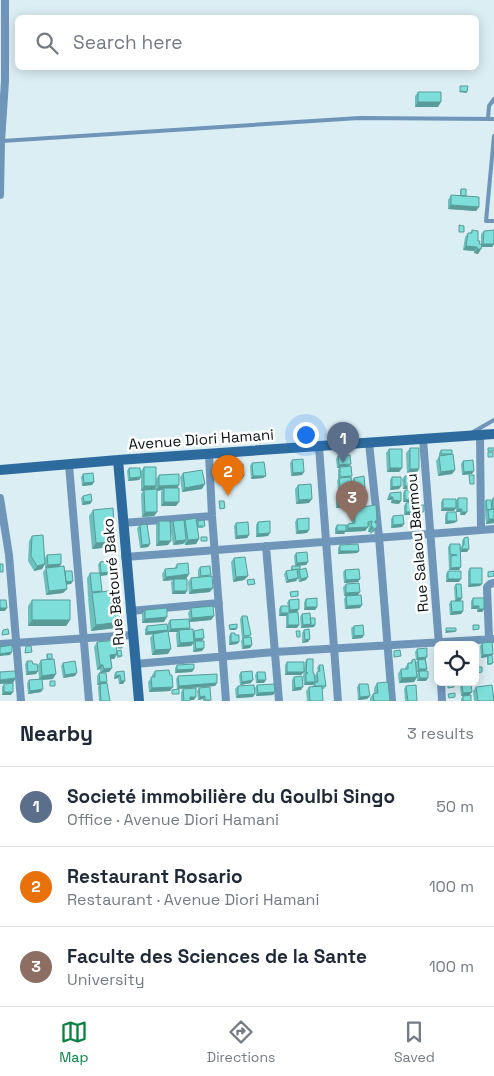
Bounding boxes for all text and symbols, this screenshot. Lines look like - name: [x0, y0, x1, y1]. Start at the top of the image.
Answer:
- search box: [15, 15, 479, 70]
- icon: search: [33, 29, 61, 57]
- text: Search here: [73, 30, 183, 55]
- your location: [293, 422, 319, 448]
- pin: 1: [327, 422, 359, 463]
- street label: Avenue Diori Hamani: [128, 424, 274, 454]
- pin: 2: [212, 455, 244, 496]
- street label: Rue Salaou Barmou: [401, 473, 433, 613]
- pin: 3: [336, 481, 368, 522]
- street label: Rue Batouré Bako: [98, 517, 128, 647]
- map controls: [434, 641, 479, 686]
- button: locate: [434, 641, 479, 686]
- text: Nearby: [20, 720, 93, 747]
- text: 3 results: [407, 723, 474, 744]
- text: Societé immobilière du Goulbi Singo: [67, 784, 395, 809]
- text: 1: [32, 796, 40, 817]
- text: 50 m: [436, 796, 474, 817]
- text: Office · Avenue Diori Hamani: [67, 809, 279, 830]
- text: Restaurant Rosario: [67, 864, 243, 889]
- text: 2: [31, 876, 41, 897]
- text: 100 m: [429, 876, 474, 897]
- text: Restaurant · Avenue Diori Hamani: [67, 889, 319, 910]
- text: Faculte des Sciences de la Sante: [67, 944, 367, 969]
- text: 3: [31, 956, 41, 977]
- text: 100 m: [429, 956, 474, 977]
- text: University: [67, 969, 145, 990]
- tab: Map: [59, 1018, 88, 1066]
- tab: Directions: [207, 1018, 275, 1066]
- tab: Saved: [394, 1018, 435, 1066]

